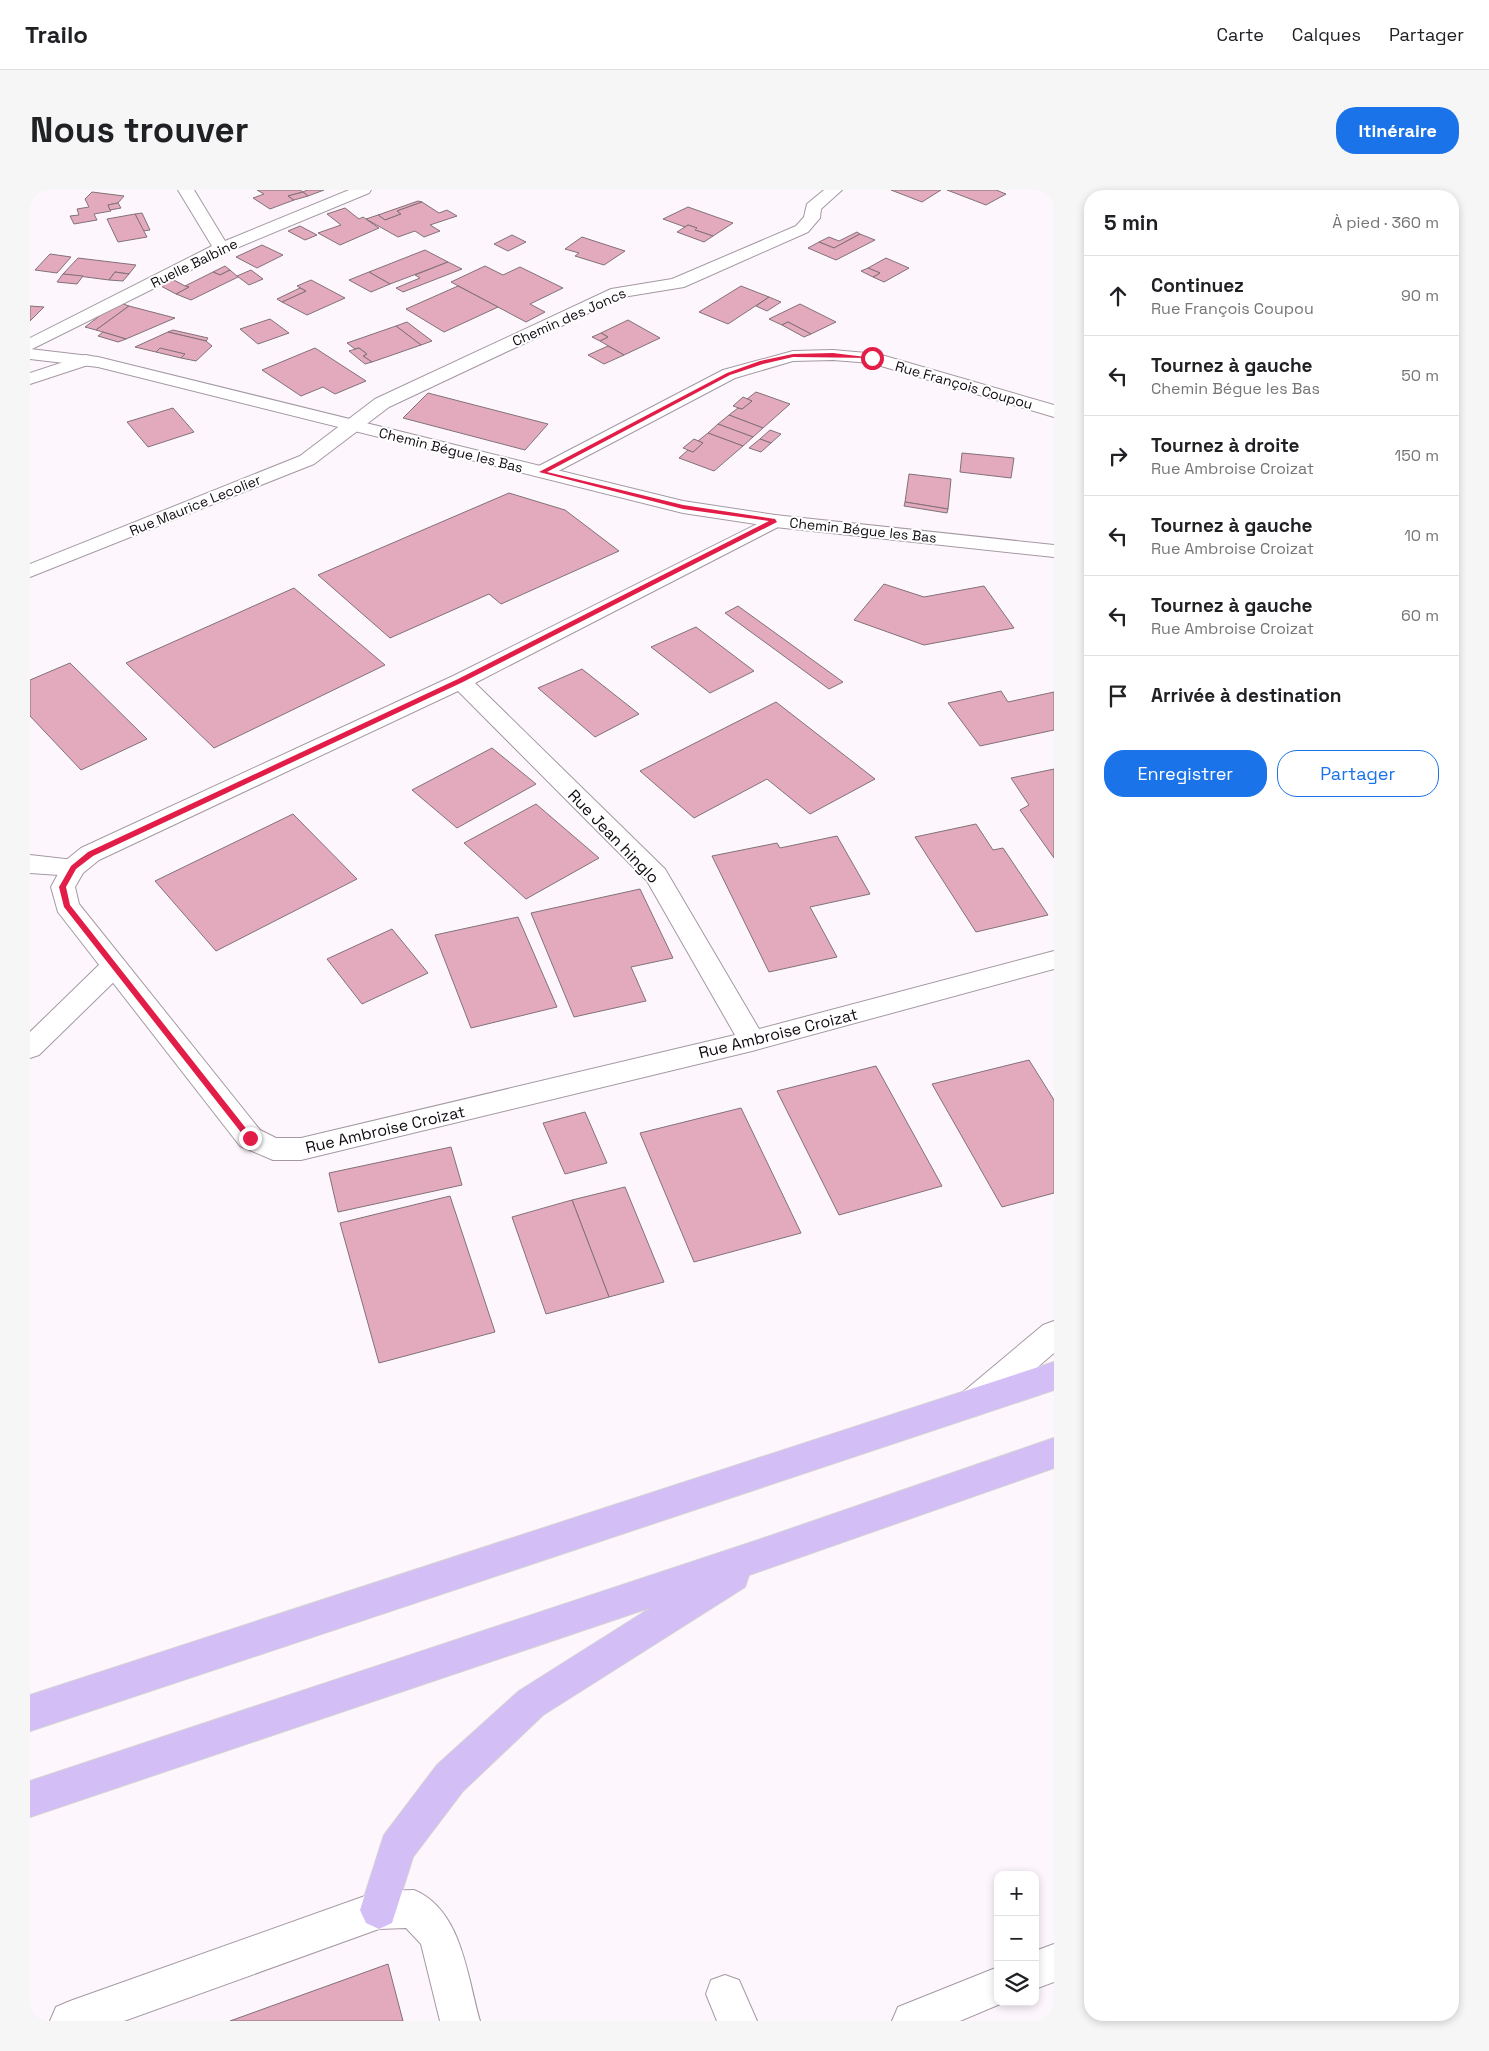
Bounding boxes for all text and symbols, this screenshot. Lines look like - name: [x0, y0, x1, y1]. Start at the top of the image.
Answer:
- text: Trailo: [25, 19, 88, 50]
- text: Carte: [1217, 23, 1264, 46]
- text: Calques: [1292, 23, 1361, 46]
- text: Partager: [1389, 23, 1464, 46]
- button: Itinéraire: [1336, 107, 1459, 154]
- text: Nous trouver: [30, 108, 249, 152]
- text: 5 min: [1104, 209, 1158, 236]
- text: À pied · 360 m: [1332, 212, 1439, 233]
- street label: Ruelle Balbine: [148, 234, 240, 292]
- text: Continuez: [1151, 273, 1244, 298]
- icon: ahead: [1104, 282, 1132, 310]
- street label: Chemin des Joncs: [509, 284, 629, 350]
- text: 90 m: [1401, 285, 1439, 306]
- text: Rue François Coupou: [1151, 298, 1314, 319]
- route start: [861, 347, 884, 370]
- text: Tournez à gauche: [1151, 353, 1313, 378]
- street label: Rue François Coupou: [893, 357, 1035, 413]
- icon: left: [1104, 362, 1132, 390]
- text: 50 m: [1401, 365, 1439, 386]
- text: Chemin Bégue les Bas: [1151, 378, 1320, 399]
- street label: Chemin Bégue les Bas: [377, 423, 525, 477]
- text: Tournez à droite: [1151, 433, 1300, 458]
- icon: right: [1104, 442, 1132, 470]
- text: 150 m: [1395, 445, 1439, 466]
- text: Rue Ambroise Croizat: [1151, 458, 1314, 479]
- street label: Rue Maurice Lecolier: [127, 470, 263, 540]
- street label: Chemin Bégue les Bas: [789, 513, 937, 547]
- text: Tournez à gauche: [1151, 513, 1313, 538]
- icon: left: [1104, 522, 1132, 550]
- text: 10 m: [1404, 525, 1439, 546]
- text: Rue Ambroise Croizat: [1151, 538, 1314, 559]
- text: Tournez à gauche: [1151, 593, 1313, 618]
- icon: left: [1104, 602, 1132, 630]
- text: 60 m: [1401, 605, 1439, 626]
- text: Rue Ambroise Croizat: [1151, 618, 1314, 639]
- icon: arrive: [1104, 682, 1132, 710]
- text: Arrivée à destination: [1151, 683, 1341, 708]
- button: Enregistrer: [1104, 750, 1267, 797]
- button: Partager: [1277, 750, 1439, 797]
- street label: Rue Jean hinglo: [563, 785, 664, 888]
- street label: Rue Ambroise Croizat: [696, 1004, 860, 1063]
- street label: Rue Ambroise Croizat: [303, 1101, 467, 1158]
- route end: [239, 1127, 262, 1150]
- map controls: [994, 1871, 1039, 2006]
- button: +: [994, 1871, 1039, 1916]
- button: −: [994, 1916, 1039, 1961]
- button: layers: [994, 1961, 1039, 2006]

